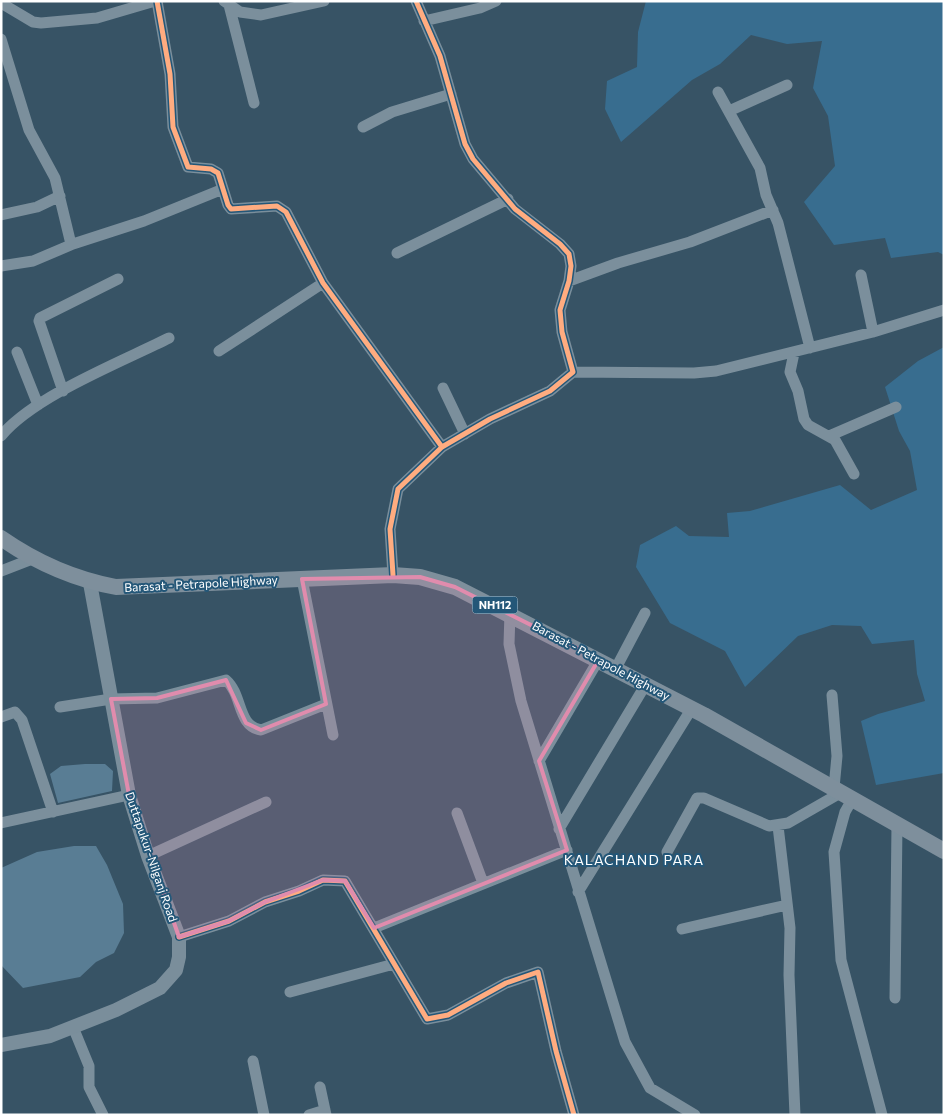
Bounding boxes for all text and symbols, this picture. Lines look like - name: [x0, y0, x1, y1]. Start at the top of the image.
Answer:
- street label: Barasat - Petrapole Highway: [124, 572, 278, 594]
- road number: NH112: [472, 596, 518, 614]
- street label: Barasat - Petrapole Highway: [530, 618, 673, 702]
- street label: Duttapukur-Nilganj Road: [123, 790, 181, 924]
- district label: KALACHAND PARA: [564, 851, 704, 868]

